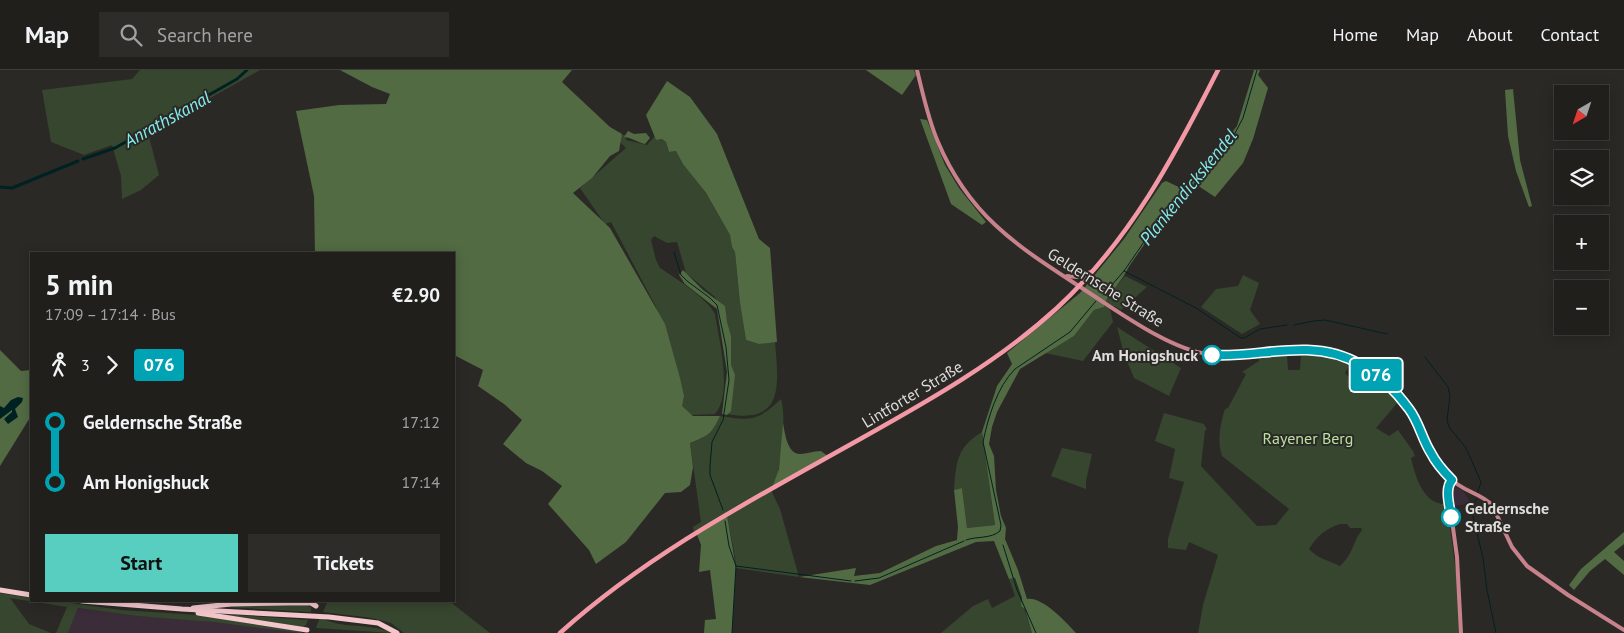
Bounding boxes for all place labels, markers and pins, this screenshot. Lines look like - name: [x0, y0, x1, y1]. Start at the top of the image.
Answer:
- place label: Am Honigshuck: [1092, 345, 1198, 365]
- marker: Am Honigshuck: [1202, 345, 1222, 365]
- place label: Geldernsche Straße: [1465, 498, 1549, 536]
- marker: Geldernsche Straße: [1441, 507, 1461, 527]

